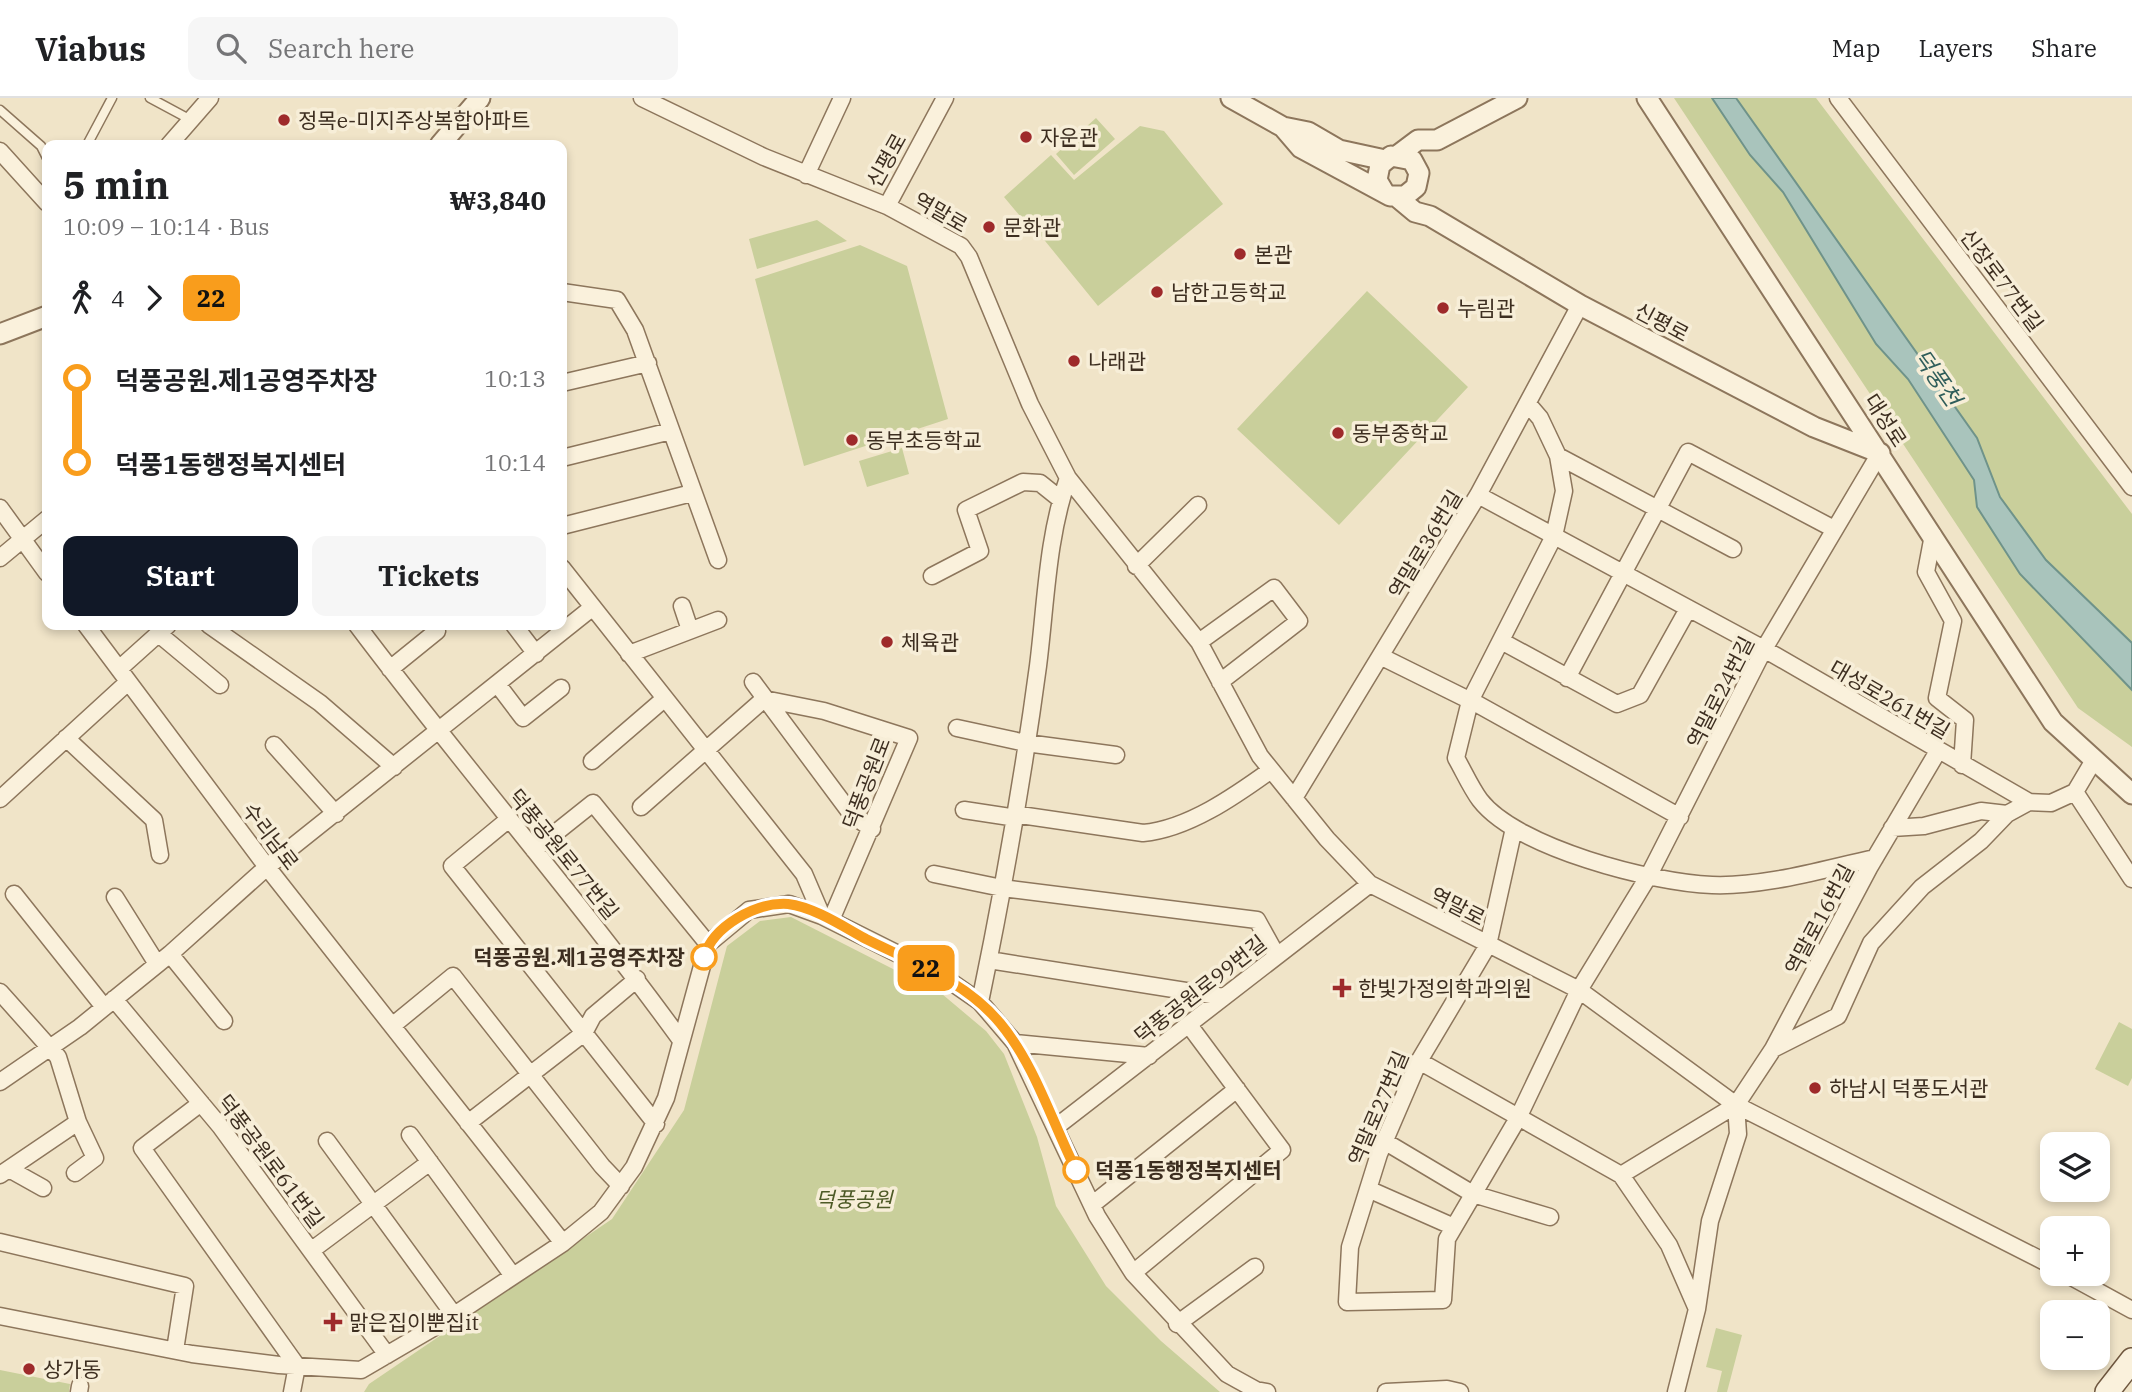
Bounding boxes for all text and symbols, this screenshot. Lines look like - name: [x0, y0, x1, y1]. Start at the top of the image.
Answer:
- search box: [188, 17, 678, 80]
- text: Viabus: [35, 27, 146, 70]
- icon: search: [212, 29, 250, 67]
- text: Search here: [268, 31, 414, 65]
- text: Map: [1832, 32, 1880, 64]
- text: Layers: [1918, 32, 1993, 64]
- text: Share: [2031, 32, 2097, 64]
- place label: 정목e-미지주상복합아파트: [298, 106, 530, 134]
- marker: 정목e-미지주상복합아파트: [276, 112, 292, 128]
- place label: 자운관: [1040, 123, 1098, 151]
- street label: 신평로: [860, 128, 912, 192]
- marker: 자운관: [1018, 129, 1034, 145]
- text: 5 min: [63, 160, 169, 209]
- text: ₩3,840: [450, 183, 546, 217]
- street label: 역말로: [909, 185, 973, 239]
- text: 10:09 – 10:14 · Bus: [63, 211, 270, 241]
- place label: 문화관: [1003, 213, 1061, 241]
- marker: 문화관: [981, 219, 997, 235]
- street label: 신장로77번길: [1954, 223, 2050, 337]
- place label: 본관: [1254, 240, 1293, 268]
- marker: 본관: [1232, 246, 1248, 262]
- place label: 남한고등학교: [1171, 278, 1287, 306]
- icon: walk: [63, 279, 101, 317]
- icon: forward: [135, 279, 173, 317]
- text: 22: [197, 282, 226, 314]
- text: 4: [111, 283, 125, 313]
- marker: 남한고등학교: [1149, 284, 1165, 300]
- place label: 누림관: [1457, 294, 1515, 322]
- street label: 신평로: [1630, 296, 1694, 348]
- marker: 누림관: [1435, 300, 1451, 316]
- water label: 덕풍천: [1908, 342, 1970, 414]
- place label: 나래관: [1088, 347, 1146, 375]
- marker: 나래관: [1066, 353, 1082, 369]
- text: 덕풍공원.제1공영주차장: [115, 363, 377, 397]
- text: 10:13: [484, 363, 546, 393]
- street label: 대성로: [1858, 388, 1914, 452]
- place label: 동부중학교: [1352, 419, 1449, 447]
- marker: 동부중학교: [1330, 425, 1346, 441]
- place label: 동부초등학교: [866, 426, 982, 454]
- marker: 동부초등학교: [844, 432, 860, 448]
- text: 덕풍1동행정복지센터: [115, 447, 346, 481]
- text: 10:14: [484, 447, 546, 477]
- street label: 역말로36번길: [1382, 485, 1468, 603]
- button: Start: [63, 536, 298, 616]
- button: Tickets: [312, 536, 546, 616]
- place label: 체육관: [901, 628, 959, 656]
- street label: 역말로24번길: [1680, 631, 1760, 753]
- marker: 체육관: [879, 634, 895, 650]
- street label: 대성로261번길: [1825, 653, 1955, 745]
- street label: 덕풍공원로: [836, 733, 896, 833]
- street label: 덕풍공원로77번길: [503, 783, 625, 925]
- street label: 수리남로: [237, 797, 305, 875]
- street label: 역말로16번길: [1778, 859, 1860, 979]
- street label: 역말로: [1426, 880, 1490, 932]
- street label: 덕풍공원로99번길: [1128, 929, 1272, 1049]
- place label: 덕풍공원.제1공영주차장: [473, 943, 685, 971]
- marker: 덕풍공원.제1공영주차장: [691, 944, 717, 970]
- line badge: 22: [894, 945, 958, 991]
- text: 22: [912, 952, 940, 984]
- place label: 한빛가정의학과의원: [1358, 974, 1532, 1002]
- marker: 한빛가정의학과의원: [1332, 978, 1352, 998]
- street label: 역말로27번길: [1341, 1046, 1415, 1170]
- place label: 하남시 덕풍도서관: [1829, 1074, 1988, 1102]
- marker: 하남시 덕풍도서관: [1807, 1080, 1823, 1096]
- street label: 덕풍공원로61번길: [212, 1089, 330, 1233]
- map controls: [2040, 1132, 2110, 1370]
- button: layers: [2040, 1132, 2110, 1202]
- place label: 덕풍1동행정복지센터: [1095, 1156, 1281, 1184]
- marker: 덕풍1동행정복지센터: [1063, 1157, 1089, 1183]
- park label: 덕풍공원: [815, 1185, 894, 1213]
- button: +: [2040, 1216, 2110, 1286]
- button: −: [2040, 1300, 2110, 1370]
- place label: 맑은집이뿐집it: [349, 1308, 479, 1336]
- marker: 맑은집이뿐집it: [323, 1312, 343, 1332]
- place label: 상가동: [43, 1355, 101, 1383]
- marker: 상가동: [21, 1361, 37, 1377]

